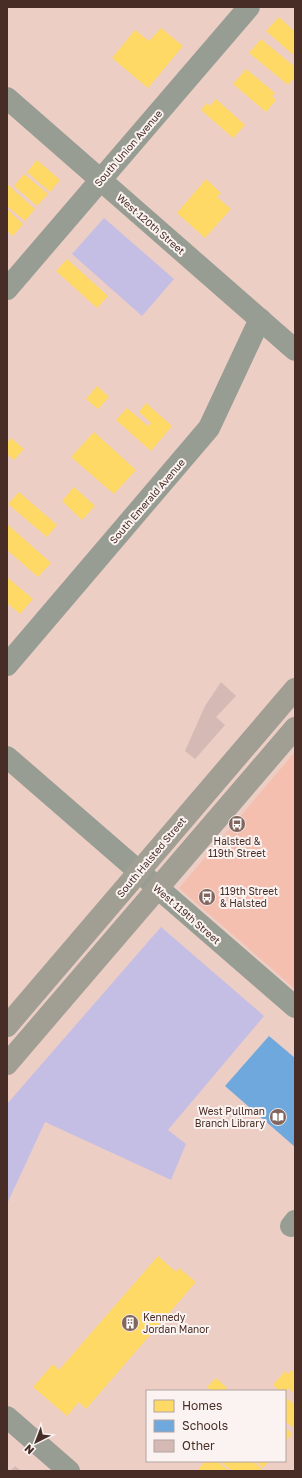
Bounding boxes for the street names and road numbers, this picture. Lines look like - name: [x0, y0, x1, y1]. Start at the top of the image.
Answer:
- street label: South Union Avenue: [92, 107, 165, 189]
- street label: West 120th Street: [115, 191, 187, 257]
- street label: South Emerald Avenue: [107, 456, 187, 546]
- street label: South Halsted Street: [114, 814, 188, 900]
- street label: West 119th Street: [151, 882, 223, 946]

